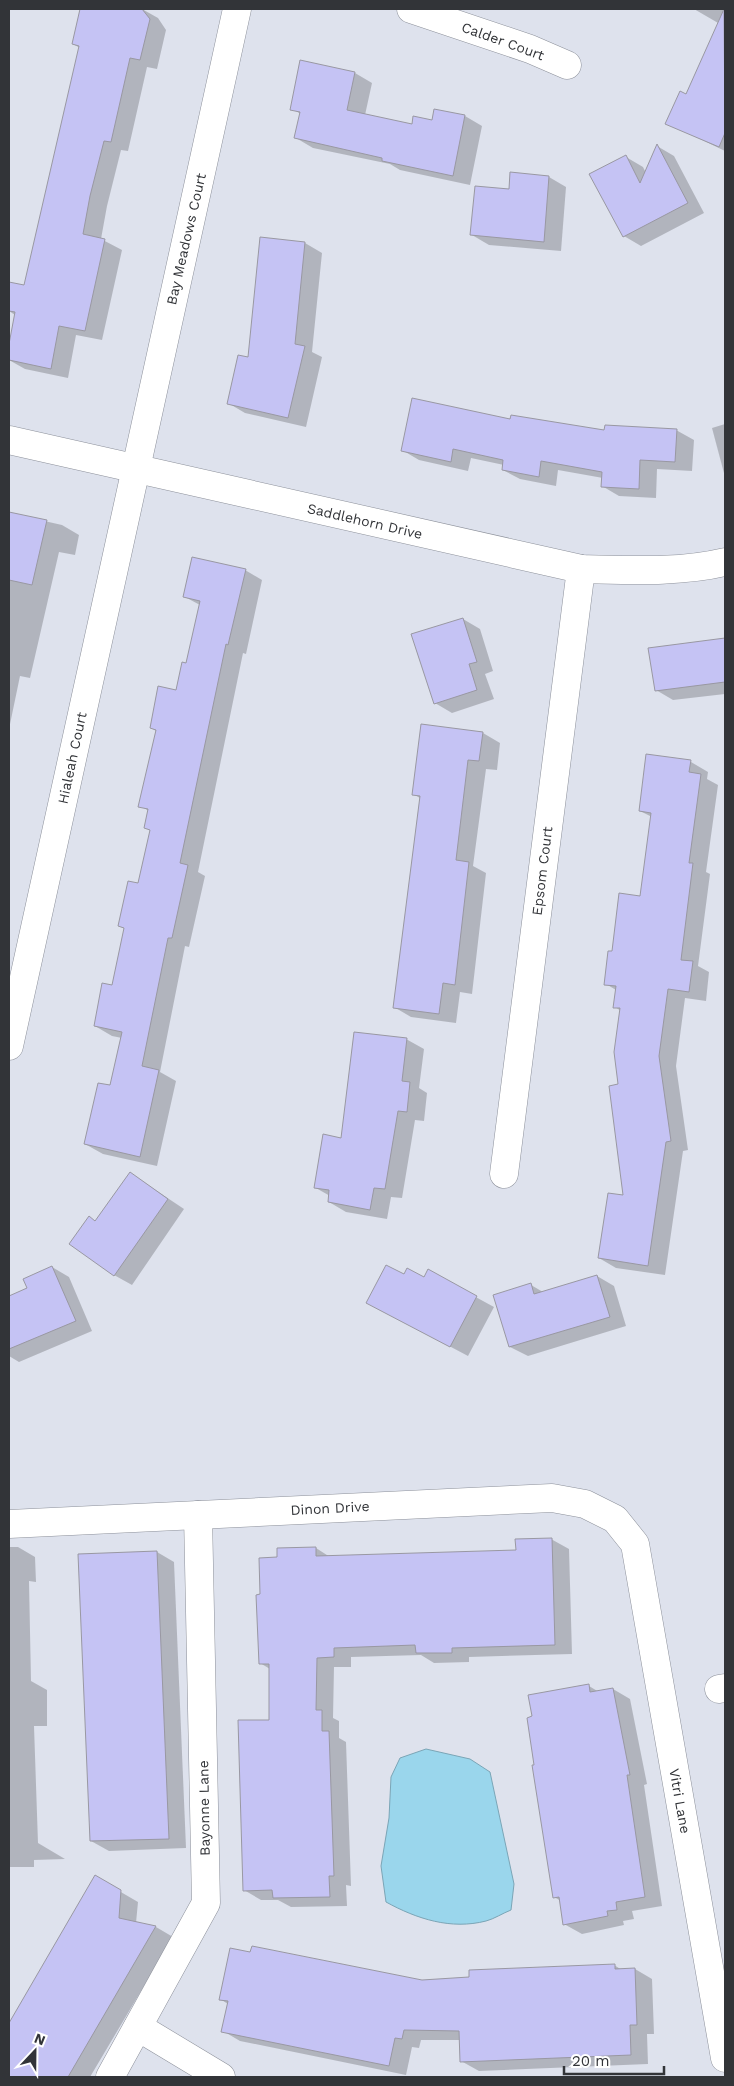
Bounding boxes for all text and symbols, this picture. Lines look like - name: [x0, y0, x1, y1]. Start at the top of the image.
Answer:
- street label: Calder Court: [460, 19, 547, 63]
- street label: Bay Meadows Court: [163, 171, 209, 306]
- street label: Saddlehorn Drive: [306, 500, 424, 542]
- street label: Hialeah Court: [54, 711, 90, 805]
- street label: Epsom Court: [529, 826, 555, 916]
- street label: Dinon Drive: [290, 1498, 370, 1518]
- street label: Bayonne Lane: [195, 1760, 213, 1856]
- street label: Vitri Lane: [666, 1767, 694, 1835]
- north arrow: [10, 2026, 60, 2076]
- text: N: [32, 2030, 48, 2048]
- scale bar: [564, 2044, 664, 2076]
- text: 20 m: [572, 2052, 610, 2070]

